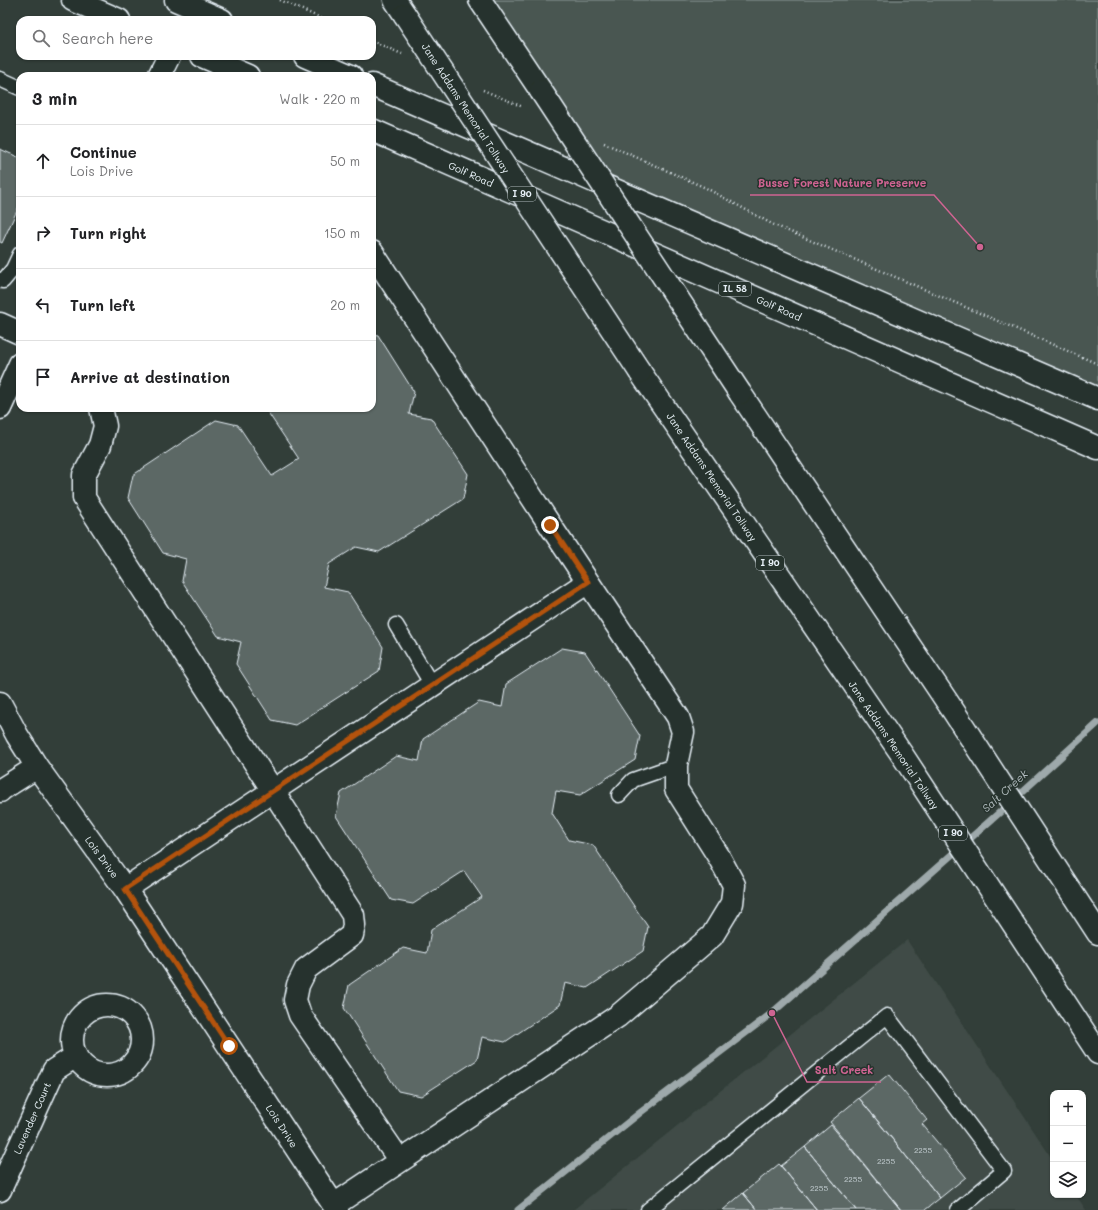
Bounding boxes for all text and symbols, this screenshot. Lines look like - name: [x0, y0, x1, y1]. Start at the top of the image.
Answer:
- search box: [16, 16, 376, 60]
- icon: search: [30, 27, 52, 49]
- text: Search here: [62, 28, 153, 48]
- street label: Jane Addams Memorial Tollway: [419, 40, 513, 176]
- text: 3 min: [32, 87, 77, 109]
- text: Walk · 220 m: [279, 90, 360, 107]
- text: Continue: [70, 142, 137, 162]
- icon: ahead: [32, 150, 54, 172]
- text: 50 m: [330, 152, 360, 169]
- street label: Golf Road: [446, 158, 496, 190]
- text: Lois Drive: [70, 162, 133, 179]
- callout: Busse Forest Nature Preserve: [750, 172, 934, 195]
- text: Busse Forest Nature Preserve: [758, 175, 927, 190]
- road number: I 90: [508, 187, 536, 201]
- icon: right: [32, 222, 54, 244]
- text: Turn right: [70, 223, 147, 243]
- text: 150 m: [324, 224, 360, 241]
- road number: IL 58: [719, 282, 751, 296]
- street label: Golf Road: [754, 292, 804, 324]
- icon: left: [32, 294, 54, 316]
- text: Turn left: [70, 295, 135, 315]
- text: 20 m: [330, 296, 360, 313]
- icon: arrive: [32, 366, 54, 388]
- text: Arrive at destination: [70, 367, 230, 387]
- street label: Jane Addams Memorial Tollway: [664, 410, 760, 544]
- route end: [541, 516, 559, 534]
- road number: I 90: [756, 556, 784, 570]
- street label: Jane Addams Memorial Tollway: [846, 678, 942, 812]
- water label: Salt Creek: [978, 766, 1031, 815]
- road number: I 90: [939, 826, 967, 840]
- street label: Lois Drive: [82, 833, 122, 881]
- route start: [220, 1037, 238, 1055]
- callout: Salt Creek: [807, 1059, 881, 1082]
- text: Salt Creek: [815, 1062, 873, 1077]
- street label: Lavender Court: [10, 1080, 54, 1156]
- map controls: [1050, 1090, 1086, 1198]
- button: +: [1050, 1090, 1086, 1126]
- street label: Lois Drive: [263, 1102, 301, 1150]
- button: −: [1050, 1126, 1086, 1162]
- house number: 2255: [914, 1145, 932, 1155]
- house number: 2255: [877, 1156, 895, 1166]
- button: layers: [1050, 1162, 1086, 1198]
- house number: 2255: [844, 1174, 862, 1184]
- house number: 2255: [810, 1183, 828, 1193]

